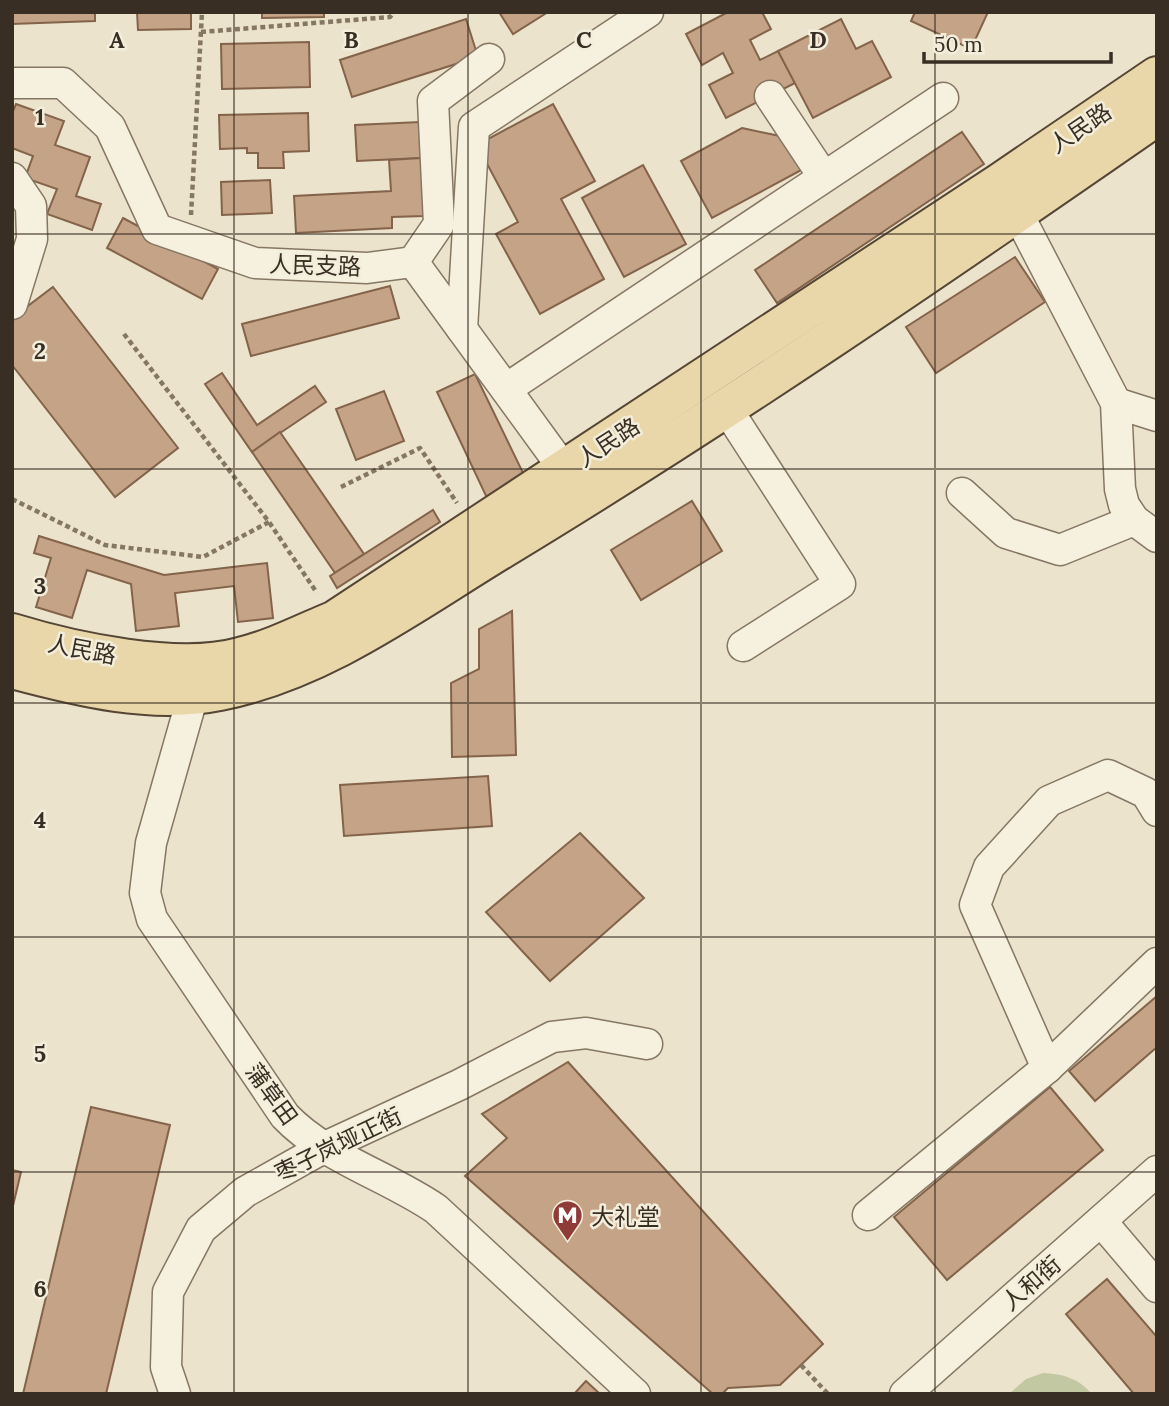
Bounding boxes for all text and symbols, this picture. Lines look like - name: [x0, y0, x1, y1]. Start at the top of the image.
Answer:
- scale bar: [924, 21, 1111, 65]
- text: A: [109, 25, 125, 54]
- text: B: [343, 25, 359, 54]
- text: C: [576, 25, 592, 54]
- text: D: [809, 25, 827, 54]
- text: 50 m: [934, 31, 983, 58]
- street label: 人民路: [1043, 97, 1117, 159]
- text: 1: [35, 102, 45, 131]
- street label: 人民支路: [269, 249, 361, 281]
- text: 2: [34, 336, 46, 365]
- street label: 人民路: [571, 411, 645, 473]
- text: 3: [34, 571, 46, 600]
- street label: 人民路: [45, 628, 119, 670]
- text: 4: [34, 805, 46, 834]
- text: 5: [34, 1039, 46, 1068]
- street label: 蒲草田: [240, 1058, 304, 1130]
- street label: 枣子岚垭正街: [270, 1101, 406, 1187]
- metro station icon: 大礼堂: [551, 1199, 585, 1243]
- place label: 大礼堂: [591, 1202, 660, 1231]
- street label: 人和街: [995, 1249, 1067, 1317]
- text: 6: [33, 1274, 47, 1303]

